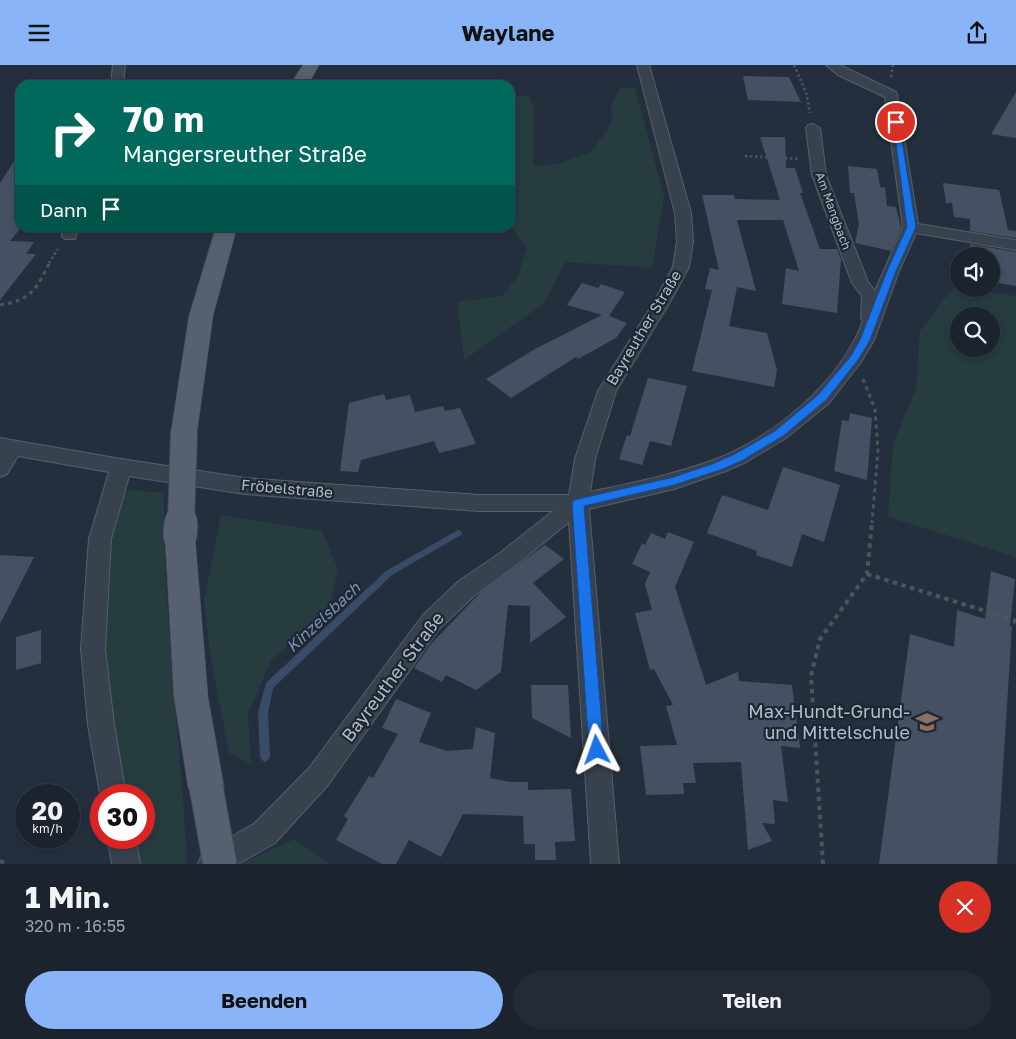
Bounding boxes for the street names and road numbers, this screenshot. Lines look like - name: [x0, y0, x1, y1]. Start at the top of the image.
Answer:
- street label: Am Mangbach: [812, 170, 854, 252]
- street label: Bayreuther Straße: [602, 267, 685, 388]
- street label: Fröbelstraße: [241, 475, 334, 501]
- street label: Bayreuther Straße: [336, 607, 448, 746]

